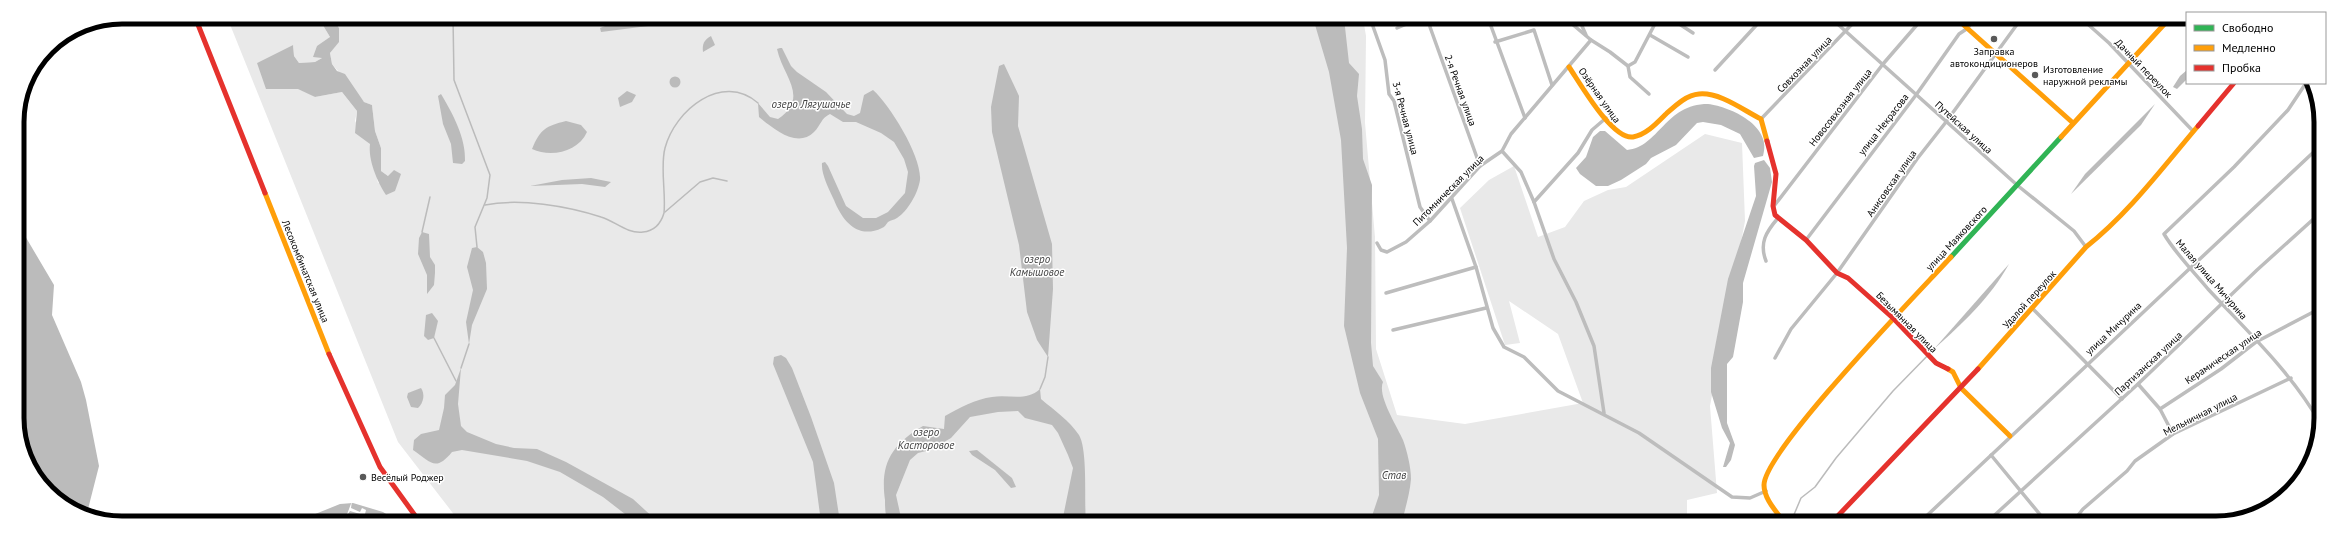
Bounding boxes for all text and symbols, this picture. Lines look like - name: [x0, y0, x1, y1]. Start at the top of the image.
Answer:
- legend: [2186, 12, 2326, 84]
- text: Свободно: [2222, 20, 2273, 35]
- street label: Совхозная улица: [1774, 33, 1835, 95]
- marker: Заправка автокондиционеров: [1989, 34, 1999, 44]
- street label: Дачный переулок: [2112, 36, 2175, 101]
- text: Медленно: [2222, 40, 2276, 55]
- place label: Заправка автокондиционеров: [1950, 45, 2038, 70]
- street label: 2-я Речная улица: [1442, 53, 1479, 128]
- text: Пробка: [2222, 60, 2261, 75]
- place label: Изготовление наружной рекламы: [2043, 63, 2127, 88]
- street label: Озёрная улица: [1576, 65, 1624, 126]
- street label: Новосовхозная улица: [1806, 66, 1875, 149]
- marker: Изготовление наружной рекламы: [2030, 70, 2040, 80]
- street label: 3-я Речная улица: [1390, 80, 1421, 156]
- street label: улица Некрасова: [1855, 91, 1912, 158]
- water label: озеро Лягушачье: [772, 97, 850, 111]
- street label: Путейская улица: [1932, 98, 1995, 157]
- street label: Анисовская улица: [1864, 147, 1919, 219]
- street label: Питомническая улица: [1410, 152, 1487, 229]
- street label: улица Маяковского: [1923, 203, 1990, 274]
- street label: Лесокомбинатская улица: [279, 217, 332, 324]
- street label: Малая улица Мичурина: [2173, 236, 2250, 322]
- water label: озеро Камышовое: [1010, 252, 1064, 279]
- street label: Удалой переулок: [2000, 267, 2059, 331]
- street label: Безымянная улица: [1873, 289, 1940, 356]
- street label: улица Мичурина: [2082, 299, 2144, 358]
- street label: Керамическая улица: [2182, 326, 2264, 387]
- street label: Партизанская улица: [2112, 329, 2185, 398]
- street label: Мельничная улица: [2161, 390, 2239, 439]
- water label: озеро Касторовое: [898, 425, 954, 452]
- water label: Став: [1382, 468, 1406, 482]
- place label: Весёлый Роджер: [371, 471, 444, 484]
- marker: Весёлый Роджер: [358, 472, 368, 482]

